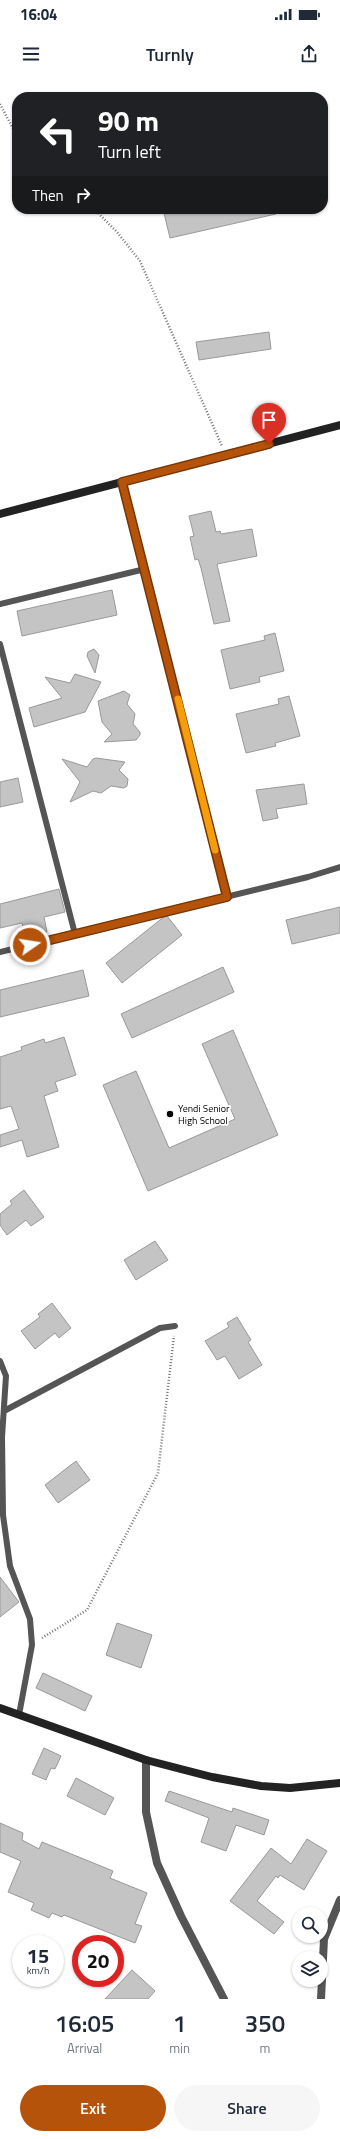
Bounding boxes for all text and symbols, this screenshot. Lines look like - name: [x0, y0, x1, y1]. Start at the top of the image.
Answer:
- text: 16:04: [20, 3, 57, 26]
- text: Turnly: [146, 41, 194, 68]
- icon: menu: [20, 43, 42, 65]
- icon: share: [298, 43, 320, 65]
- text: 90 m: [98, 99, 159, 142]
- icon: left: [32, 108, 84, 160]
- text: Turn left: [98, 138, 161, 165]
- text: Then: [32, 184, 64, 207]
- icon: right: [72, 184, 94, 206]
- pin: [252, 403, 286, 444]
- icon: arrive: [258, 409, 280, 431]
- position arrow: [9, 924, 51, 966]
- place label: Yendi Senior High School: [178, 1101, 230, 1128]
- marker: Yendi Senior High School: [165, 1109, 175, 1119]
- map controls: [292, 1907, 328, 1987]
- button: search: [292, 1907, 328, 1943]
- speed limit sign: 20: [72, 1935, 124, 1987]
- text: 15: [27, 1940, 49, 1971]
- button: layers: [292, 1951, 328, 1987]
- text: km/h: [27, 1963, 49, 1978]
- text: 16:05: [55, 2005, 114, 2041]
- text: 1: [173, 2005, 186, 2041]
- text: 350: [245, 2005, 285, 2041]
- text: Arrival: [67, 2038, 102, 2058]
- text: min: [169, 2038, 190, 2058]
- text: m: [260, 2038, 270, 2058]
- button: Exit: [20, 2085, 166, 2131]
- button: Share: [174, 2085, 320, 2131]

